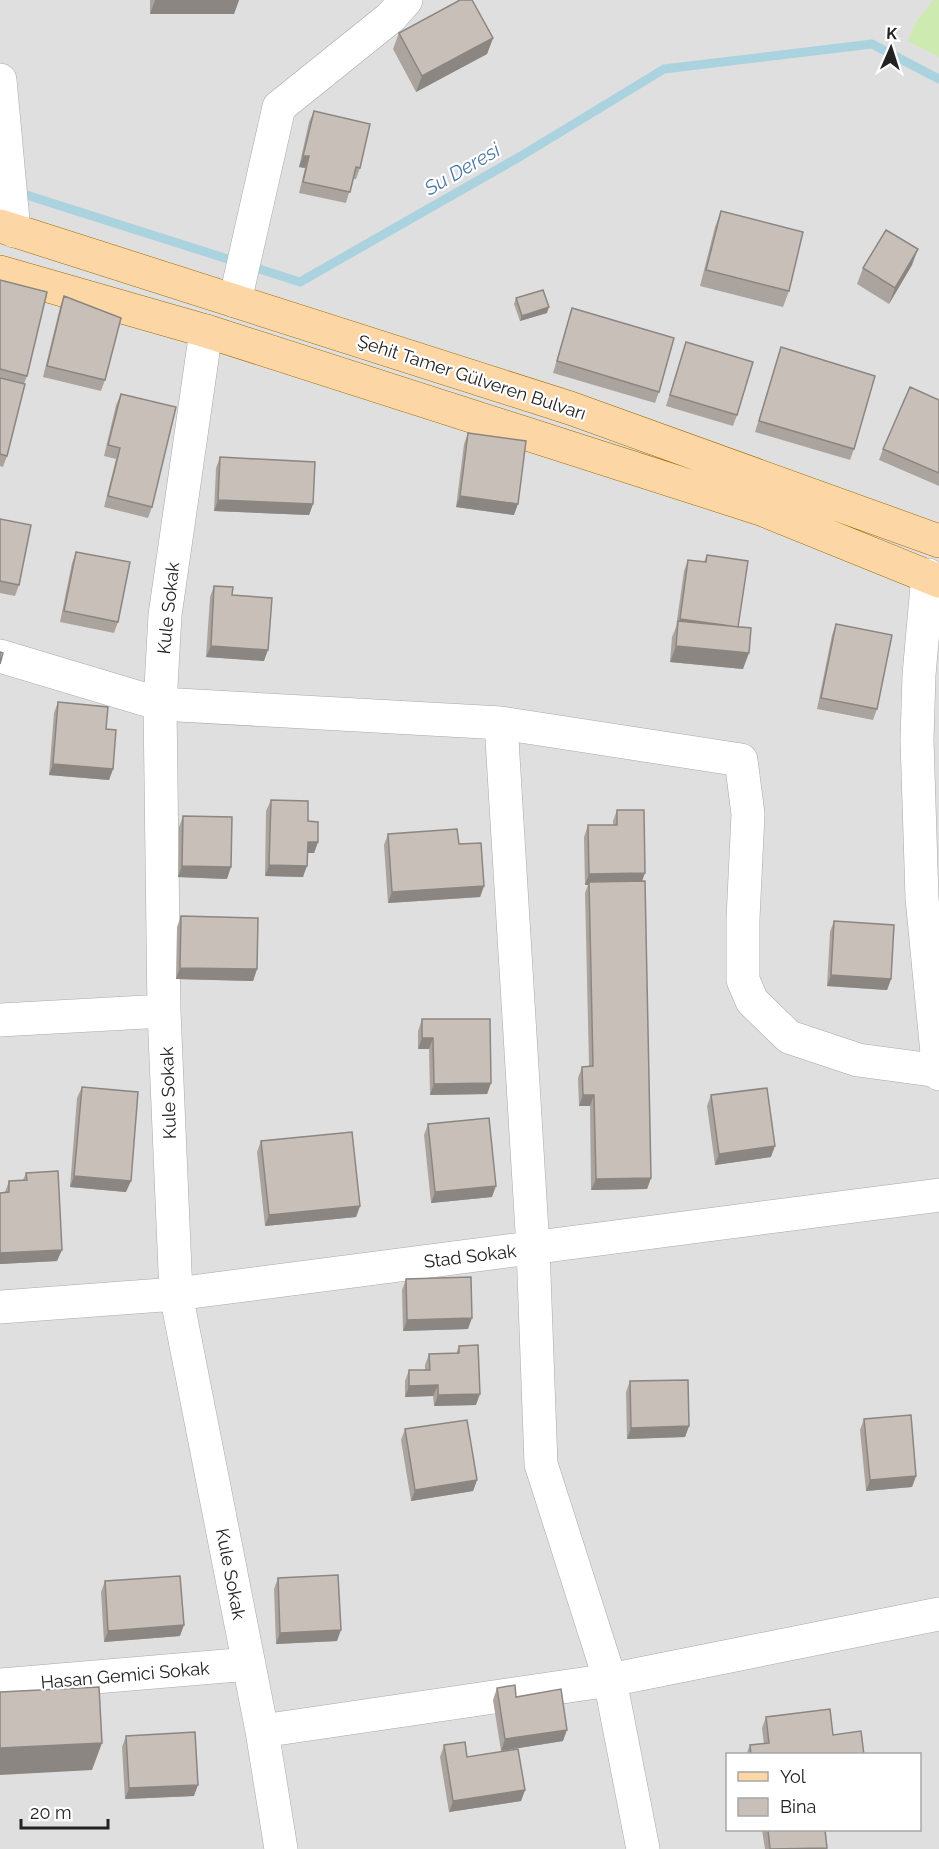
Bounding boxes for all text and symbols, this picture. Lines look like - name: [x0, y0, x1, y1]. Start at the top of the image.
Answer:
- north arrow: [861, 18, 921, 78]
- text: K: [886, 24, 898, 43]
- water label: Su Deresi: [419, 137, 505, 201]
- street label: Şehit Tamer Gülveren Bulvarı: [355, 330, 589, 424]
- street label: Kule Sokak: [153, 560, 183, 655]
- street label: Kule Sokak: [156, 1046, 180, 1140]
- street label: Stad Sokak: [423, 1240, 518, 1272]
- street label: Kule Sokak: [212, 1527, 250, 1622]
- street label: Hasan Gemici Sokak: [40, 1657, 211, 1693]
- legend: [726, 1753, 921, 1831]
- text: Yol: [780, 1766, 806, 1787]
- scale bar: [21, 1792, 108, 1830]
- text: Bina: [780, 1796, 816, 1817]
- text: 20 m: [30, 1802, 72, 1823]

